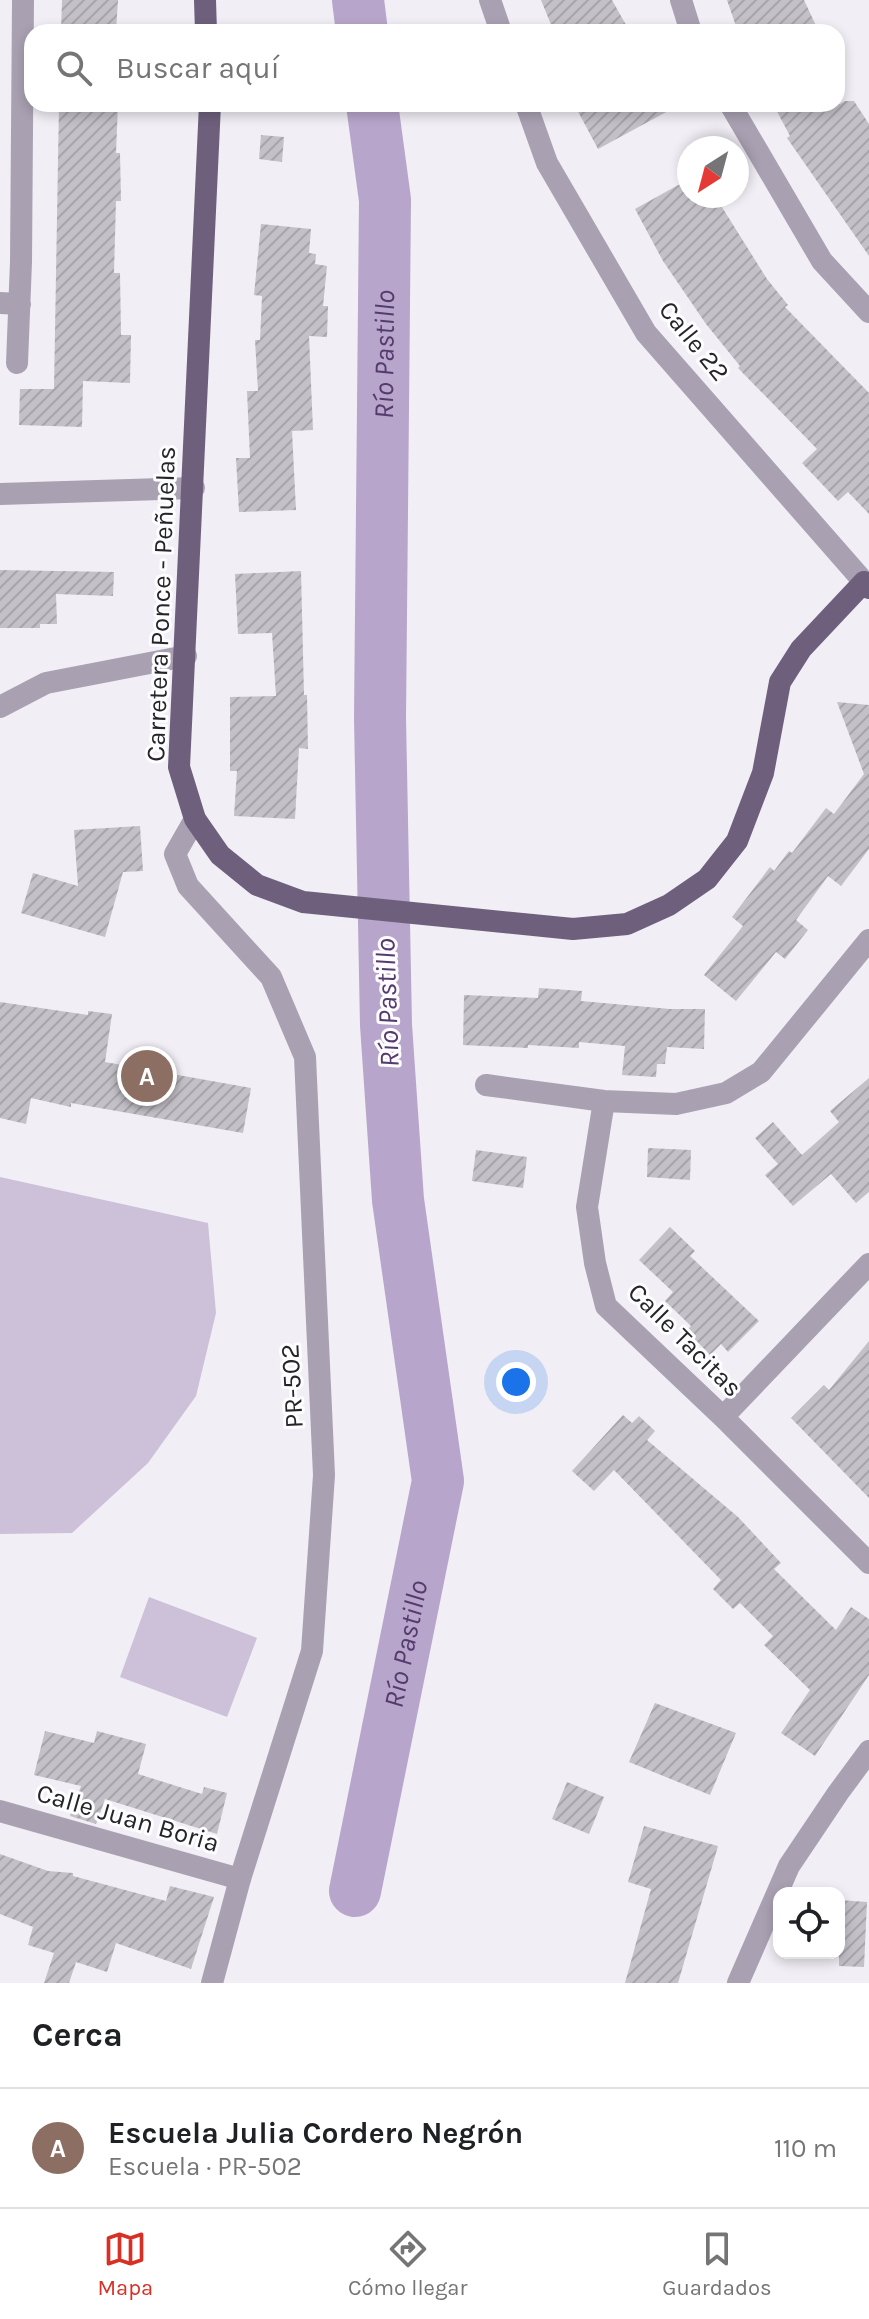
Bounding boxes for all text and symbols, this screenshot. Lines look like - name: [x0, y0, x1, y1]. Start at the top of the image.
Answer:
- search box: [24, 24, 845, 112]
- icon: search: [52, 46, 96, 90]
- text: Buscar aquí: [116, 50, 280, 86]
- north arrow: [677, 136, 749, 208]
- water label: Río Pastillo: [366, 290, 401, 419]
- street label: Calle 22: [652, 295, 736, 387]
- street label: Carretera Ponce - Peñuelas: [140, 446, 182, 762]
- water label: Río Pastillo: [368, 938, 406, 1068]
- pin: A: [121, 1046, 173, 1106]
- street label: Calle Tacitas: [622, 1277, 748, 1403]
- street label: PR-502: [274, 1343, 310, 1429]
- your location: [496, 1362, 536, 1402]
- water label: Río Pastillo: [376, 1577, 434, 1711]
- street label: Calle Juan Boria: [33, 1777, 223, 1859]
- map controls: [773, 1887, 845, 1959]
- button: locate: [773, 1887, 845, 1959]
- text: Cerca: [32, 2015, 123, 2055]
- text: Escuela Julia Cordero Negrón: [108, 2115, 523, 2151]
- text: A: [50, 2133, 66, 2164]
- text: 110 m: [774, 2133, 837, 2164]
- text: Escuela · PR-502: [108, 2151, 302, 2182]
- tab: Mapa: [97, 2227, 153, 2301]
- tab: Cómo llegar: [348, 2227, 467, 2301]
- tab: Guardados: [662, 2227, 772, 2301]

